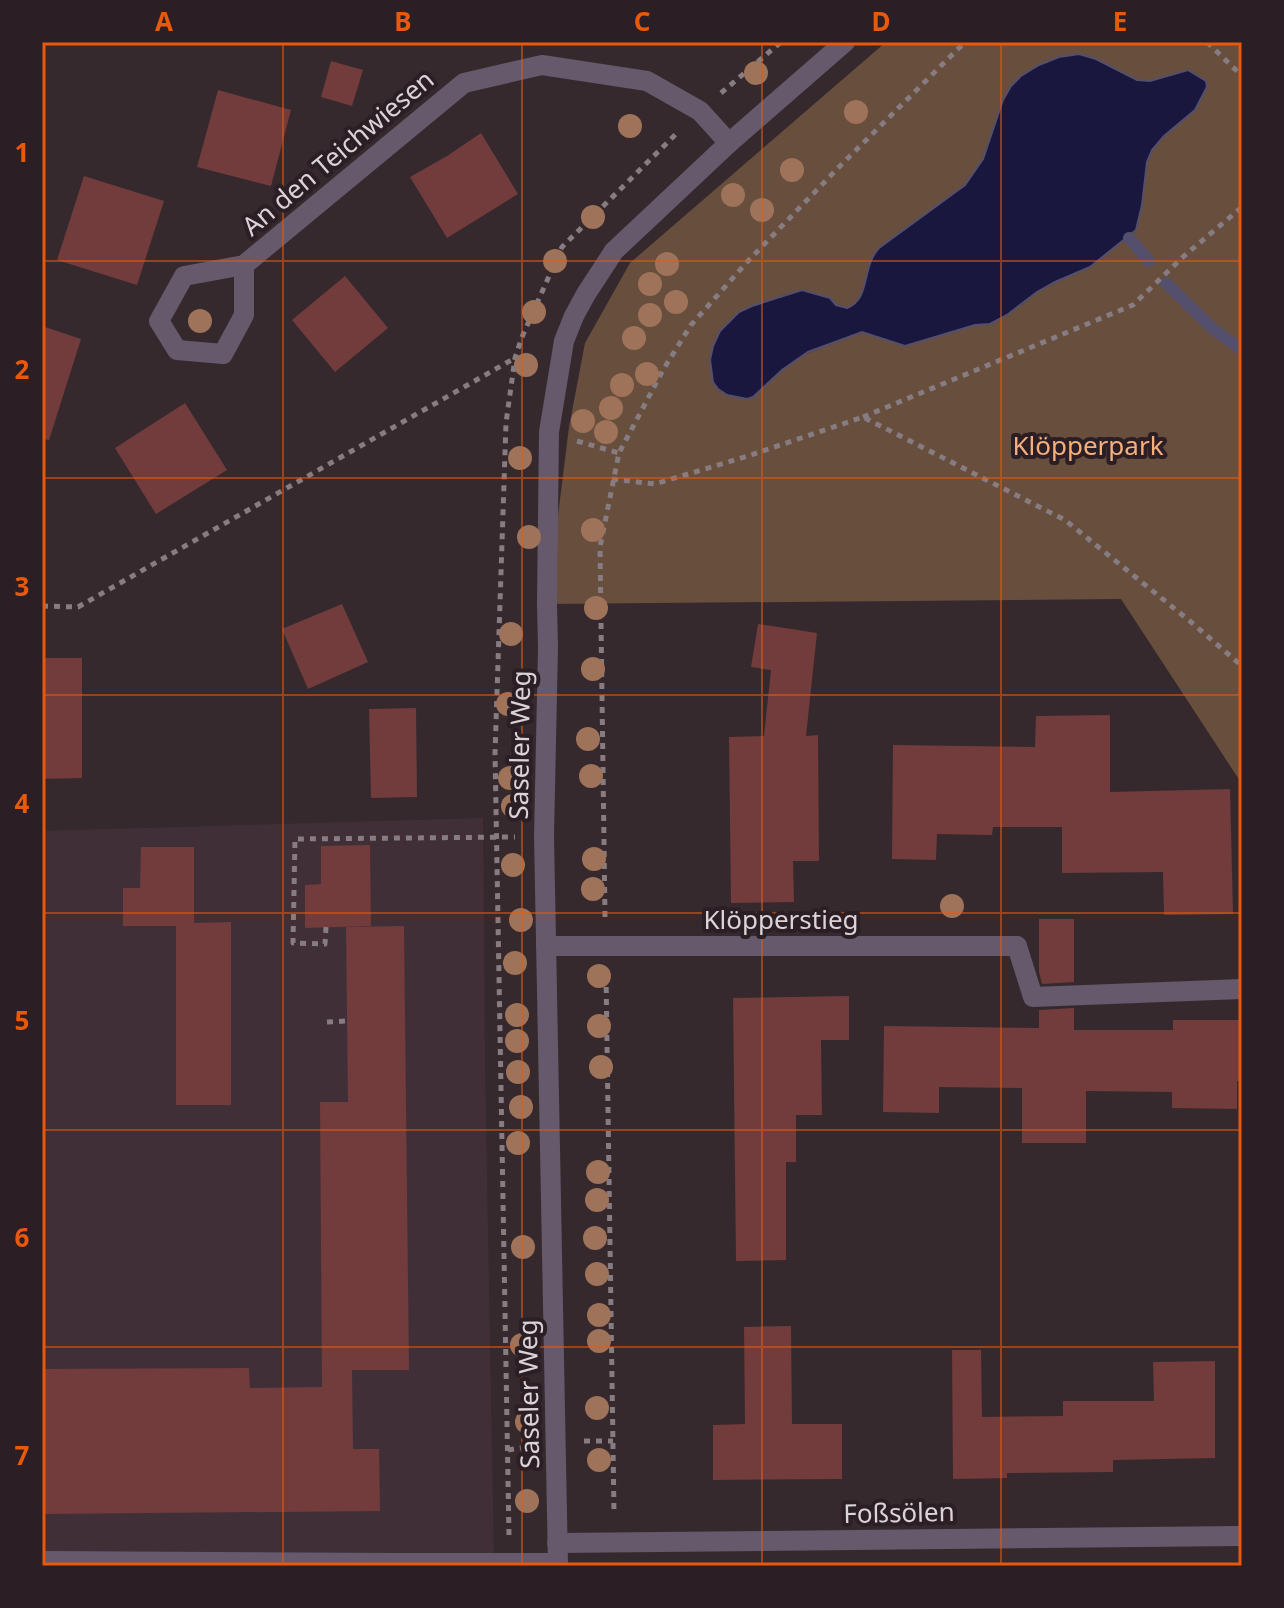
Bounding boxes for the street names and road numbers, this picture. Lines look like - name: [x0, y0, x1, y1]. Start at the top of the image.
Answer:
- street label: An den Teichwiesen: [234, 61, 441, 243]
- street label: Saseler Weg: [500, 670, 538, 820]
- street label: Klöpperstieg: [703, 901, 859, 937]
- street label: Saseler Weg: [509, 1319, 547, 1469]
- street label: Foßsölen: [843, 1493, 955, 1531]

